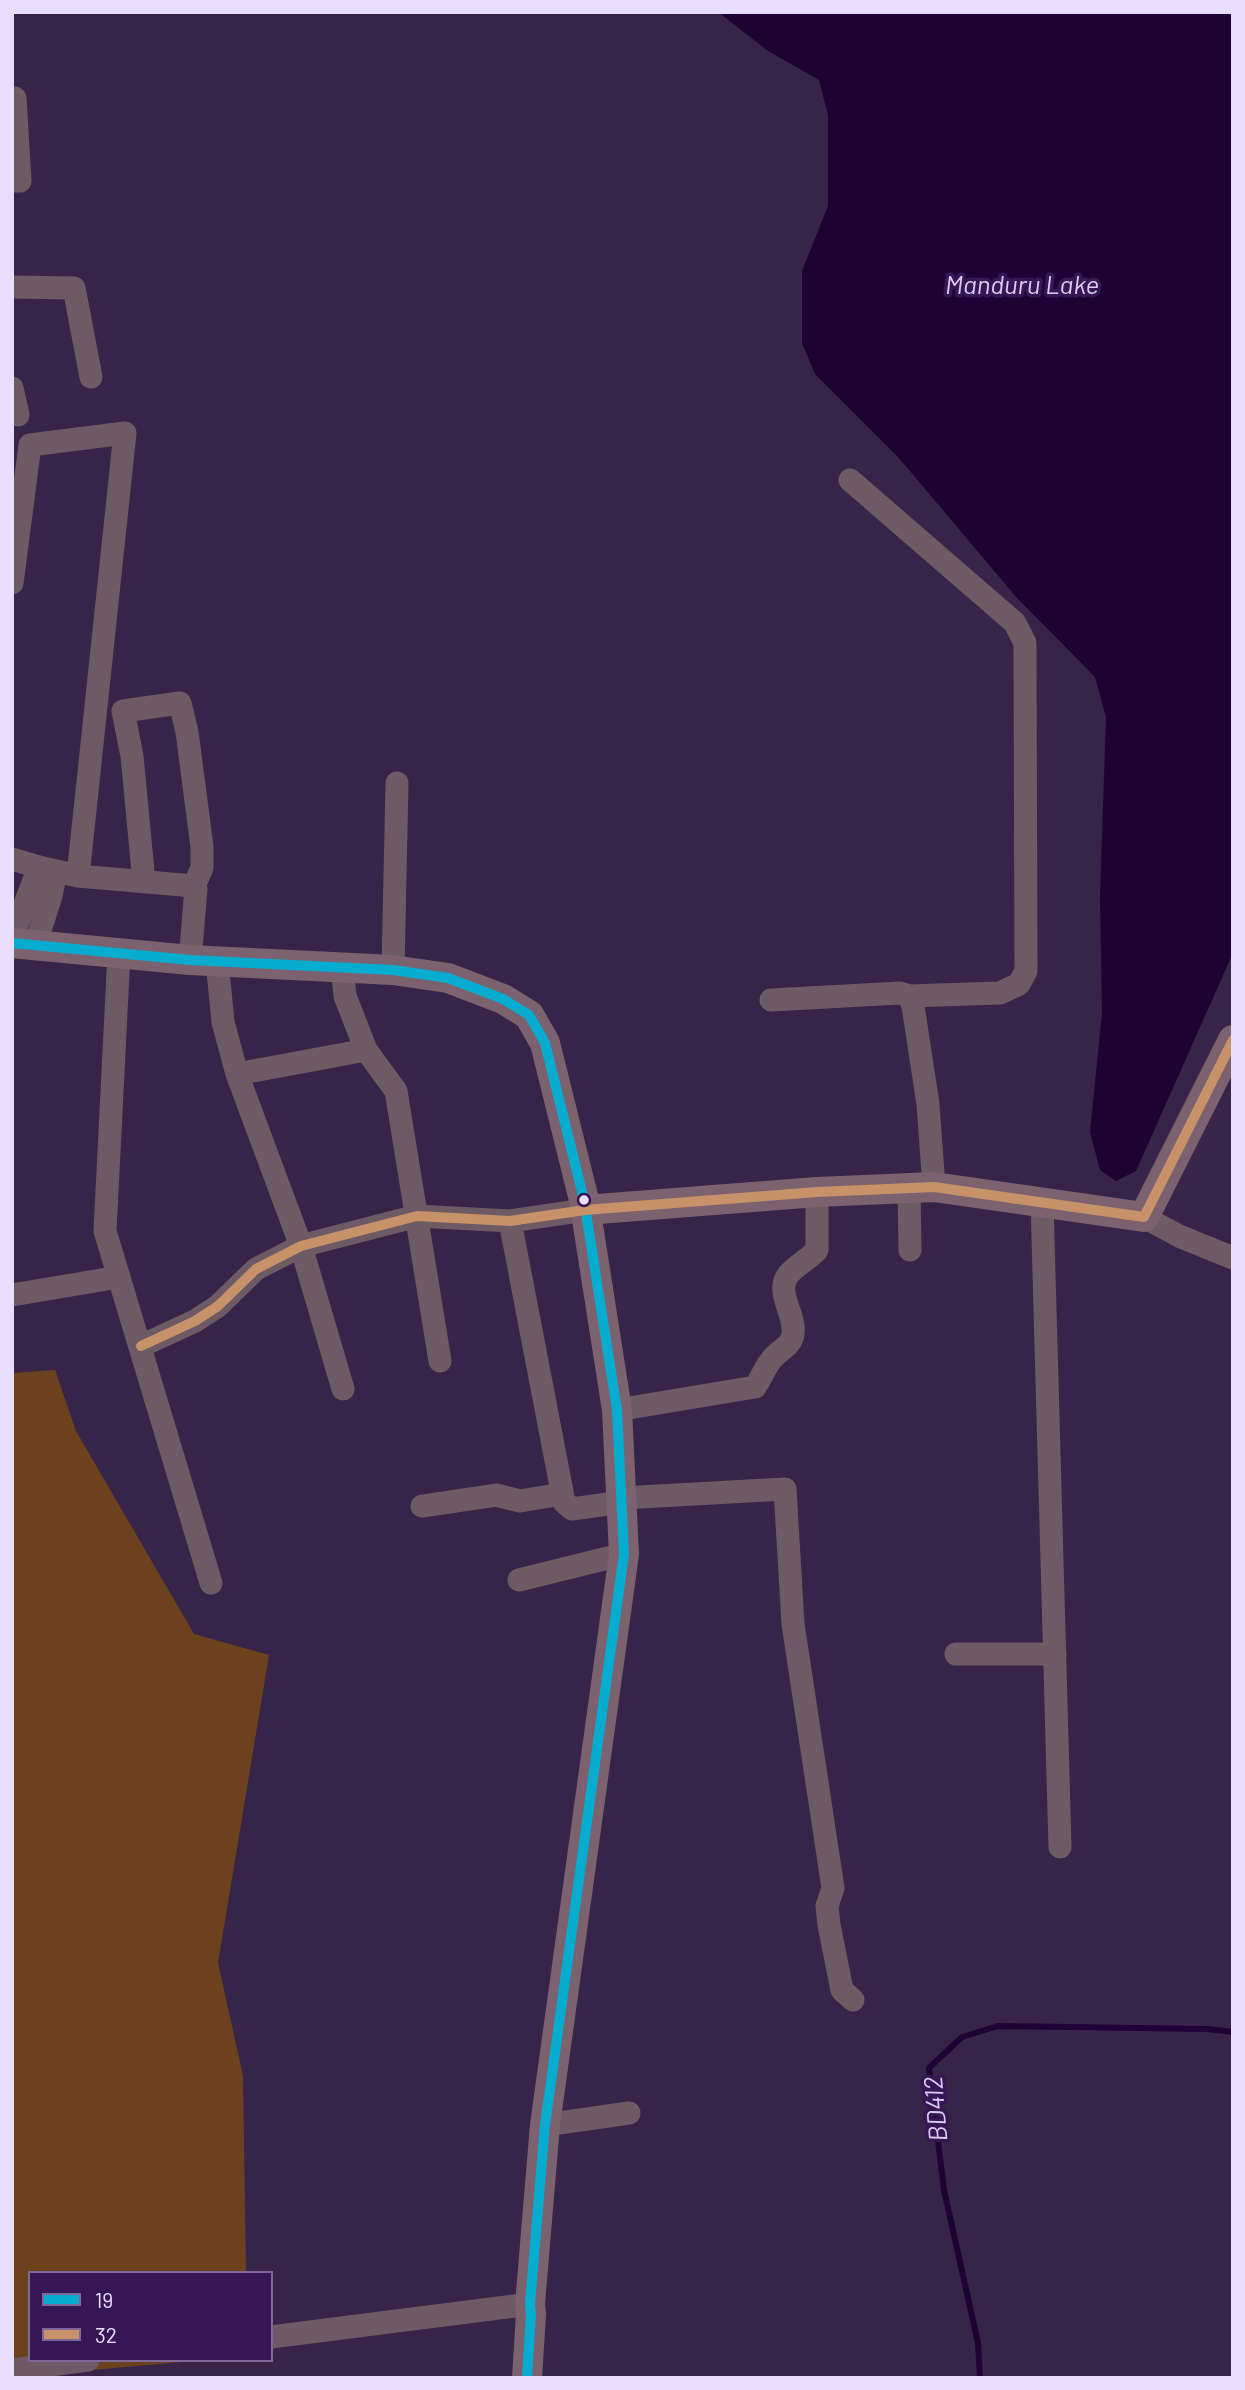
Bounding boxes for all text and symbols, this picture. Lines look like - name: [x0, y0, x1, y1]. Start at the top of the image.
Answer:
- water label: Manduru Lake: [945, 269, 1099, 301]
- unlabelled marker: [577, 1193, 591, 1207]
- water label: BD412: [918, 2075, 954, 2143]
- legend: [28, 2271, 273, 2362]
- text: 19: [95, 2287, 113, 2312]
- text: 32: [95, 2322, 117, 2347]

